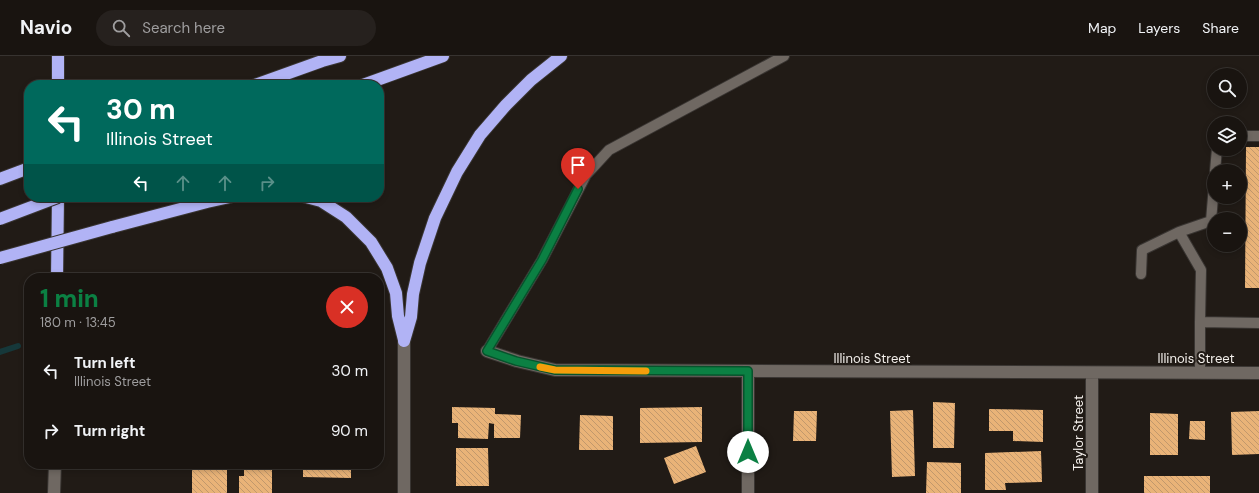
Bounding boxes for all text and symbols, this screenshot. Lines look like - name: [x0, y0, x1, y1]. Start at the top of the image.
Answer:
- search box: [96, 10, 376, 46]
- text: Navio: [20, 15, 72, 40]
- icon: search: [110, 17, 132, 39]
- text: Search here: [142, 18, 225, 38]
- text: Map: [1088, 19, 1116, 37]
- text: Layers: [1138, 19, 1180, 37]
- text: Share: [1202, 19, 1239, 37]
- map controls: [1207, 68, 1247, 252]
- button: search: [1207, 68, 1247, 108]
- text: 30 m: [106, 91, 176, 128]
- icon: left: [40, 96, 92, 148]
- button: layers: [1207, 116, 1247, 156]
- text: Illinois Street: [106, 127, 213, 151]
- pin: [561, 148, 595, 189]
- icon: arrive: [567, 154, 589, 176]
- button: +: [1207, 164, 1247, 204]
- icon: left: [130, 172, 152, 194]
- icon: ahead: [172, 172, 194, 194]
- icon: ahead: [214, 172, 236, 194]
- icon: right: [256, 172, 278, 194]
- button: −: [1207, 212, 1247, 252]
- text: 1 min: [40, 283, 99, 314]
- button: close: [326, 286, 368, 328]
- text: 180 m · 13:45: [40, 314, 116, 331]
- street label: Illinois Street: [833, 350, 911, 367]
- street label: Illinois Street: [1157, 350, 1235, 367]
- text: Turn left: [74, 353, 135, 373]
- icon: left: [40, 360, 62, 382]
- text: 30 m: [332, 361, 368, 381]
- text: Illinois Street: [74, 373, 151, 390]
- street label: Taylor Street: [1070, 395, 1087, 471]
- icon: right: [40, 420, 62, 442]
- text: Turn right: [74, 421, 145, 441]
- text: 90 m: [331, 421, 368, 441]
- position arrow: [727, 431, 769, 473]

